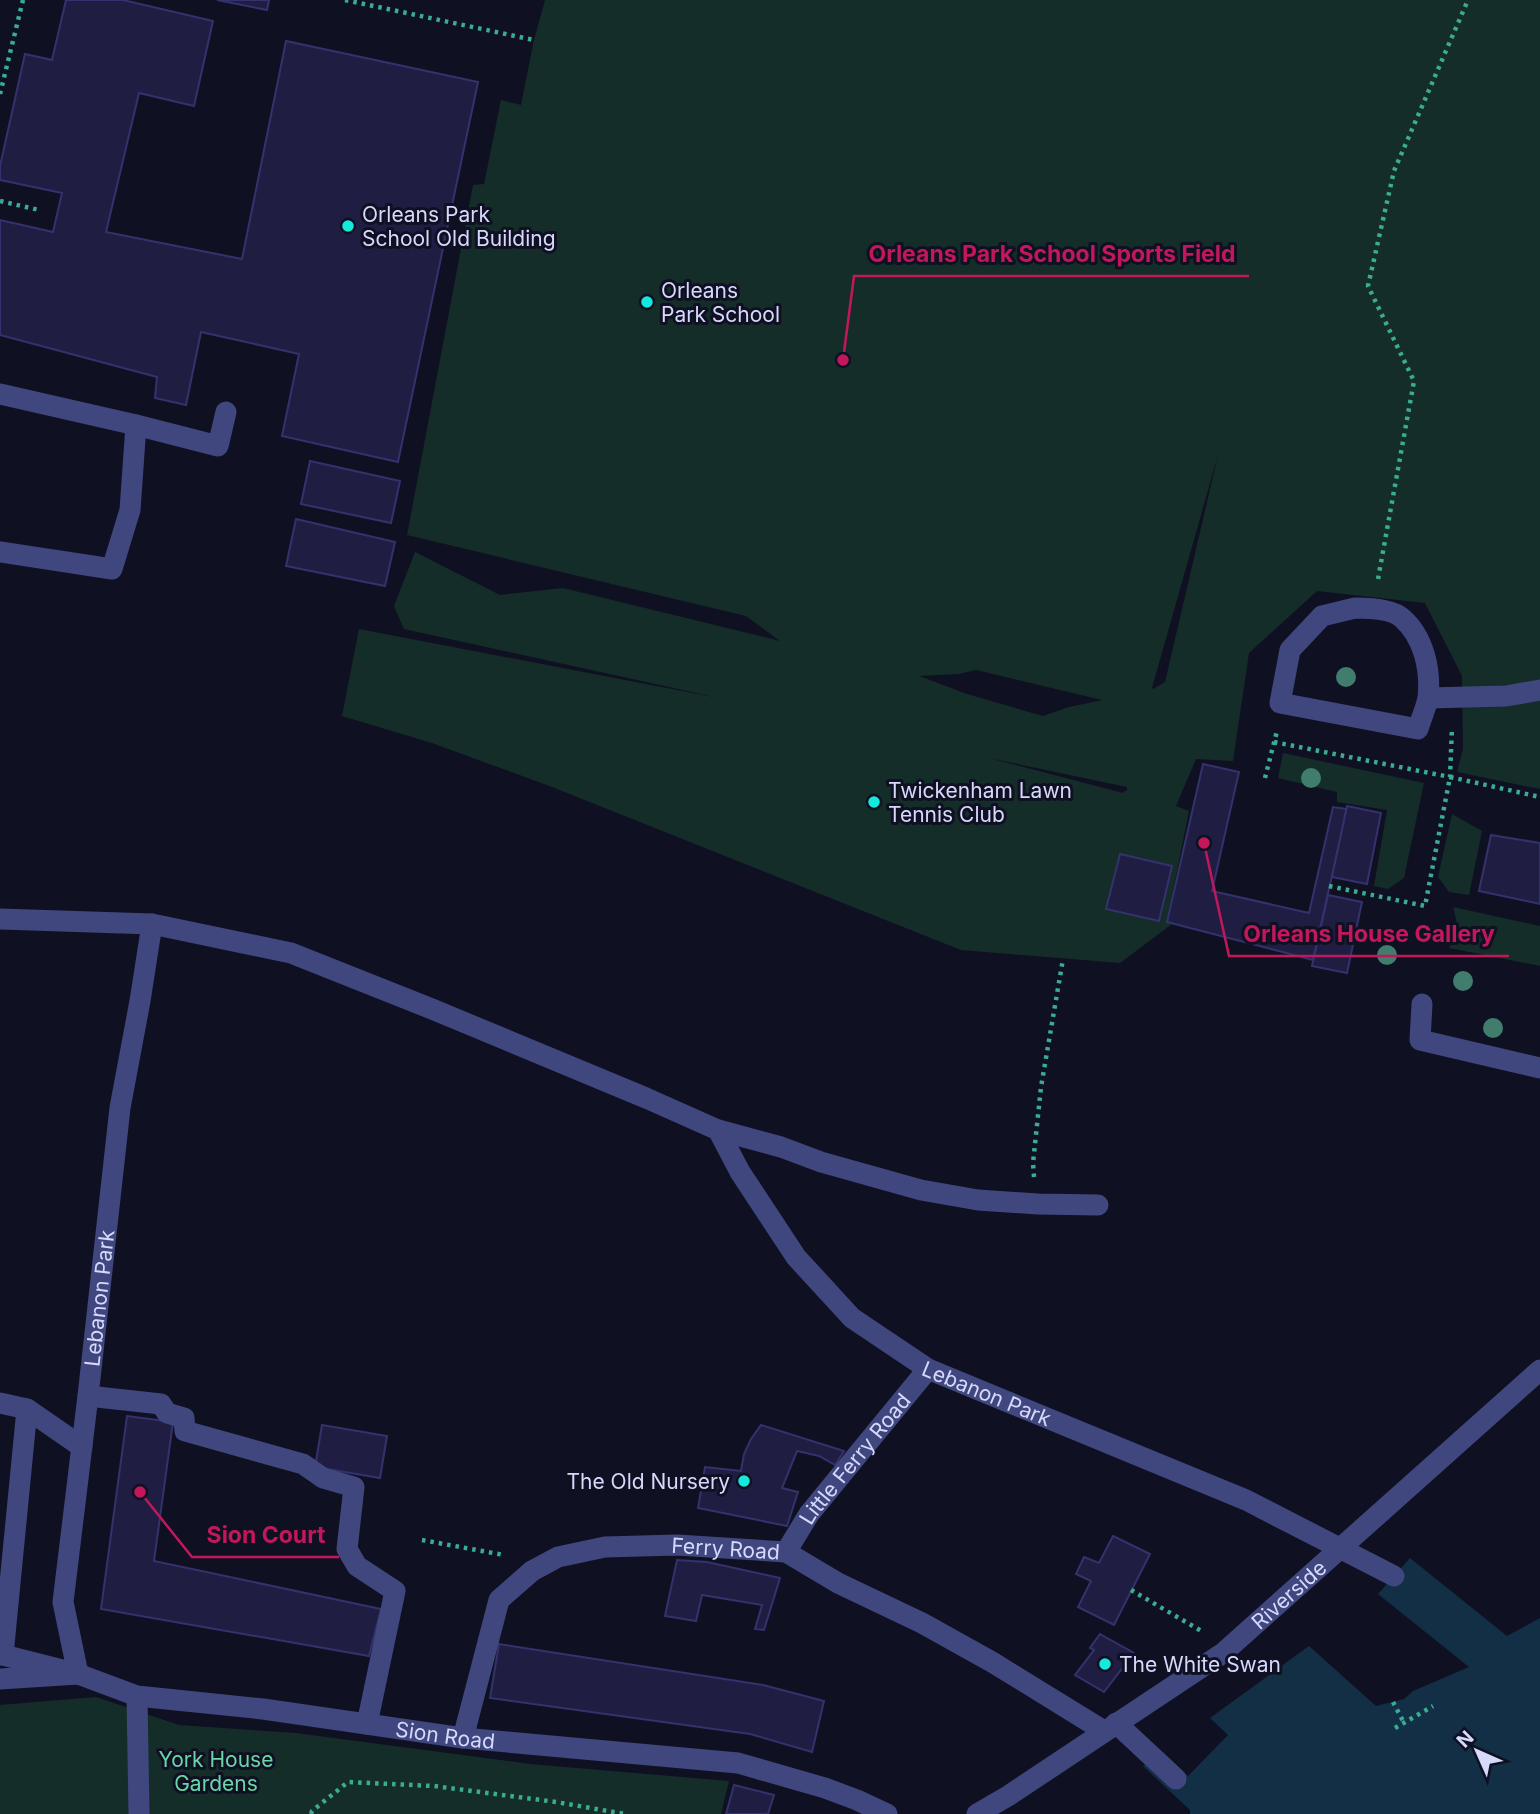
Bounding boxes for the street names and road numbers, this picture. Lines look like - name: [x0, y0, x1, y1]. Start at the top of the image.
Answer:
- street label: Lebanon Park: [79, 1228, 119, 1368]
- street label: Lebanon Park: [918, 1355, 1055, 1431]
- street label: Little Ferry Road: [793, 1388, 916, 1529]
- street label: Ferry Road: [671, 1532, 781, 1564]
- street label: Riverside: [1246, 1555, 1331, 1634]
- street label: Sion Road: [394, 1716, 496, 1753]

